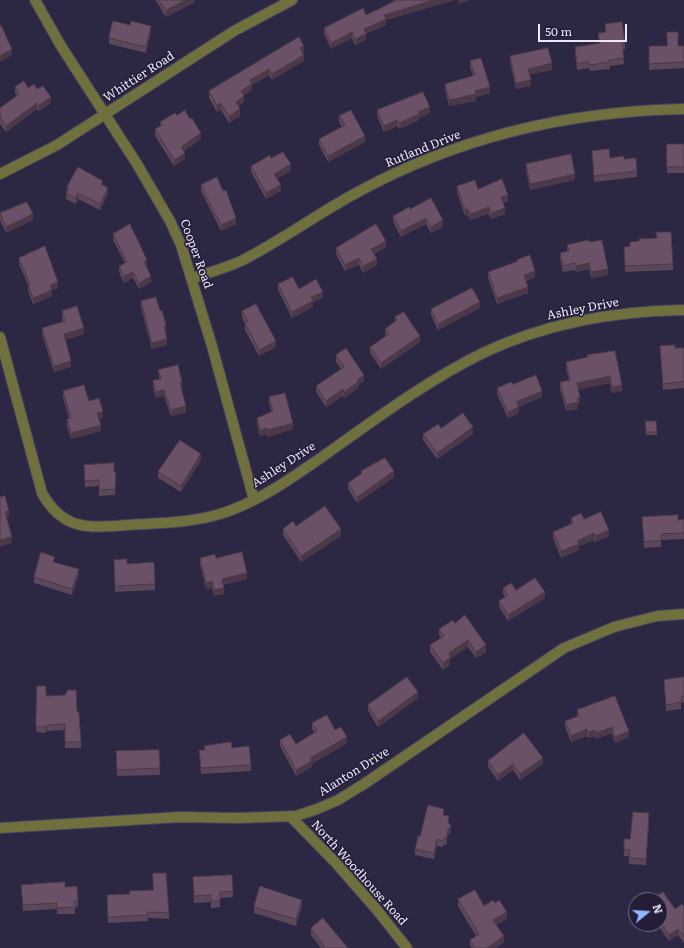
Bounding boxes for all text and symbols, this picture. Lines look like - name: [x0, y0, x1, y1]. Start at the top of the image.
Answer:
- scale bar: [540, 16, 629, 42]
- text: 50 m: [545, 22, 572, 40]
- street label: Whittier Road: [101, 49, 177, 105]
- street label: Rutland Drive: [383, 127, 463, 171]
- street label: Cooper Road: [177, 217, 215, 291]
- street label: Ashley Drive: [546, 295, 620, 323]
- street label: Ashley Drive: [249, 439, 319, 491]
- street label: Alanton Drive: [316, 745, 392, 799]
- street label: North Woodhouse Road: [308, 818, 410, 928]
- north arrow: [628, 892, 668, 932]
- text: N: [649, 902, 667, 915]

